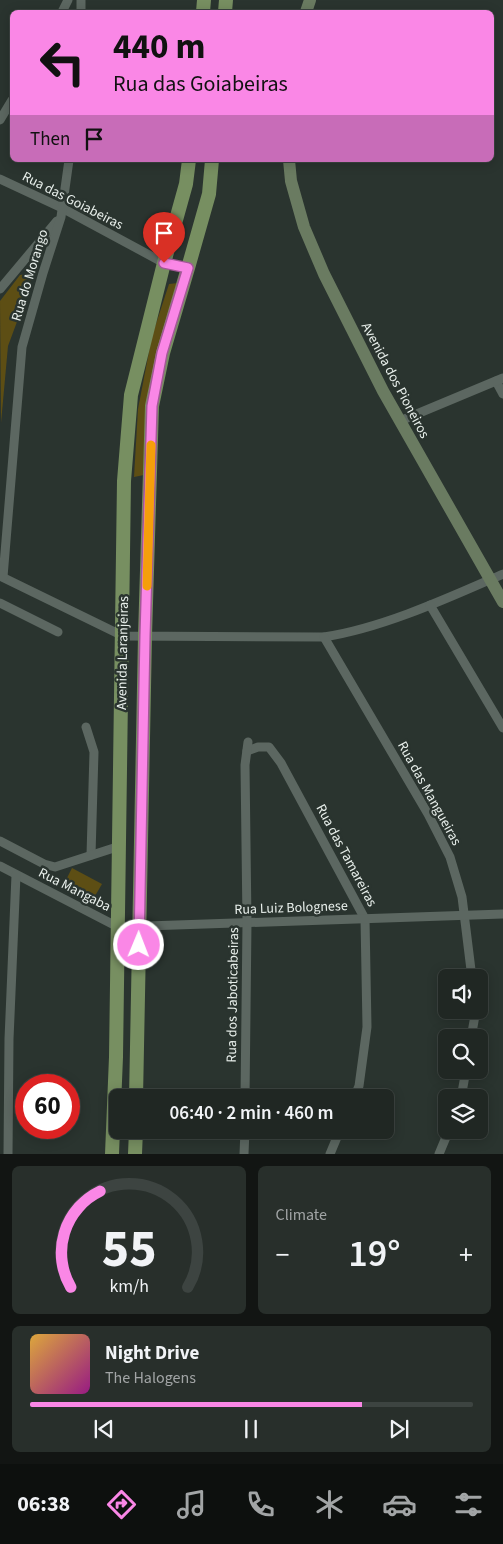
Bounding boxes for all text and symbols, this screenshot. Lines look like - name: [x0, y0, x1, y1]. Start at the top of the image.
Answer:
- text: 440 m: [113, 22, 205, 72]
- icon: left: [30, 30, 95, 95]
- text: Rua das Goiabeiras: [113, 68, 288, 100]
- icon: arrive: [80, 125, 108, 153]
- text: Then: [30, 126, 70, 153]
- street label: Rua das Goiabeiras: [18, 167, 127, 235]
- pin: [143, 212, 185, 263]
- icon: arrive: [150, 219, 178, 247]
- street label: Rua do Morango: [6, 227, 53, 324]
- street label: Avenida dos Pioneiros: [356, 319, 434, 442]
- street label: Avenida Laranjeiras: [112, 596, 134, 710]
- street label: Rua das Mangueiras: [392, 738, 466, 849]
- street label: Rua das Tamareiras: [311, 801, 382, 910]
- street label: Rua Mangaba: [35, 863, 114, 917]
- street label: Rua Luiz Bolognese: [234, 896, 348, 920]
- position arrow: [112, 918, 164, 970]
- street label: Rua dos Jaboticabeiras: [222, 927, 244, 1063]
- map controls: [438, 969, 488, 1139]
- button: sound: [438, 969, 488, 1019]
- button: search: [438, 1029, 488, 1079]
- speed limit sign: 60: [15, 1074, 80, 1139]
- button: layers: [438, 1089, 488, 1139]
- text: 06:40 · 2 min · 460 m: [169, 1100, 334, 1127]
- text: Climate: [276, 1204, 327, 1226]
- text: 55: [101, 1213, 156, 1287]
- text: 19°: [348, 1227, 400, 1281]
- text: −: [276, 1235, 289, 1275]
- text: +: [459, 1235, 473, 1275]
- text: km/h: [109, 1274, 149, 1299]
- text: Night Drive: [105, 1340, 199, 1367]
- text: The Halogens: [105, 1367, 196, 1389]
- icon: previous: [90, 1415, 118, 1443]
- icon: pause: [237, 1415, 265, 1443]
- icon: next: [385, 1415, 413, 1443]
- icon: directions: [104, 1487, 139, 1522]
- icon: music: [174, 1487, 209, 1522]
- icon: phone: [243, 1487, 278, 1522]
- icon: climate: [312, 1487, 347, 1522]
- icon: car: [382, 1487, 417, 1522]
- icon: filters: [451, 1487, 486, 1522]
- text: 06:38: [17, 1488, 70, 1520]

